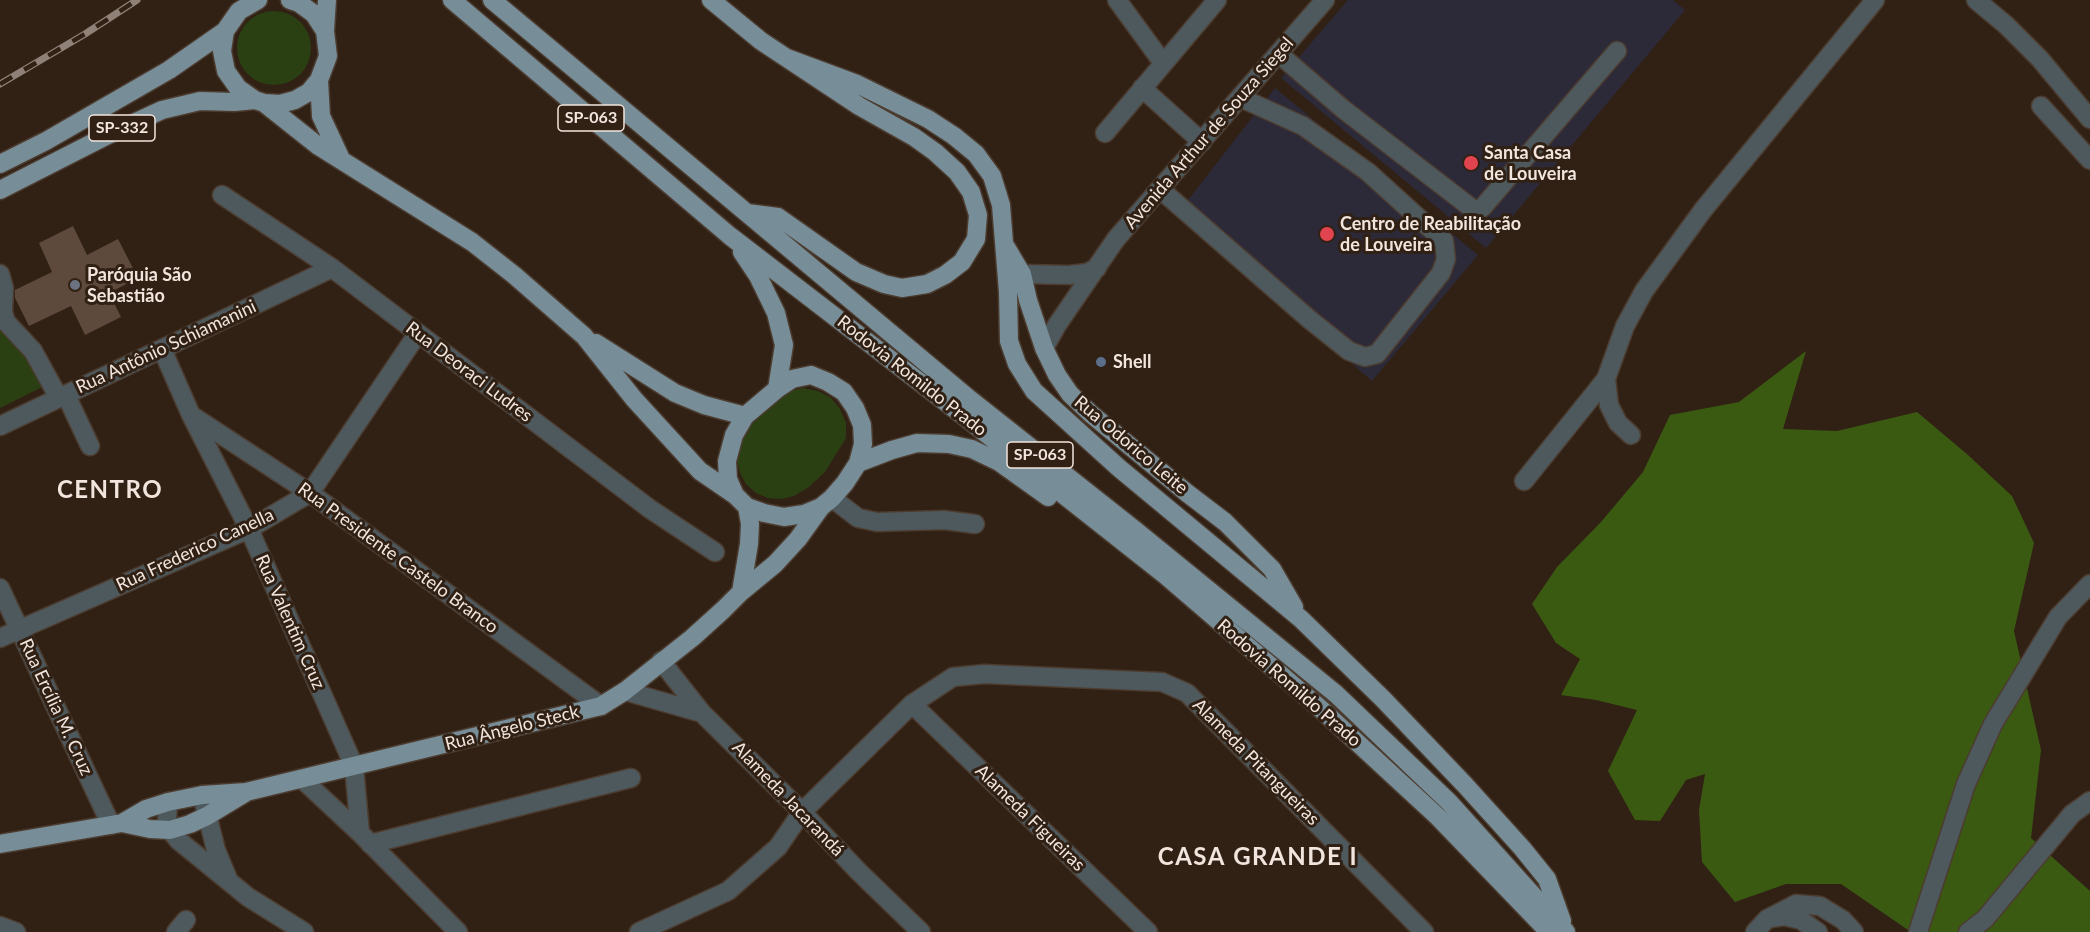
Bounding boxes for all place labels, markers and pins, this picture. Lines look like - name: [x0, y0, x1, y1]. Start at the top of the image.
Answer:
- place label: Santa Casa de Louveira: [1484, 142, 1577, 184]
- marker: Santa Casa de Louveira: [1462, 154, 1480, 172]
- place label: Centro de Reabilitação de Louveira: [1340, 213, 1521, 256]
- marker: Centro de Reabilitação de Louveira: [1318, 225, 1336, 243]
- place label: Paróquia São Sebastião: [87, 264, 191, 306]
- marker: Paróquia São Sebastião: [68, 278, 82, 292]
- place label: Shell: [1113, 351, 1151, 373]
- marker: Shell: [1094, 355, 1108, 369]

